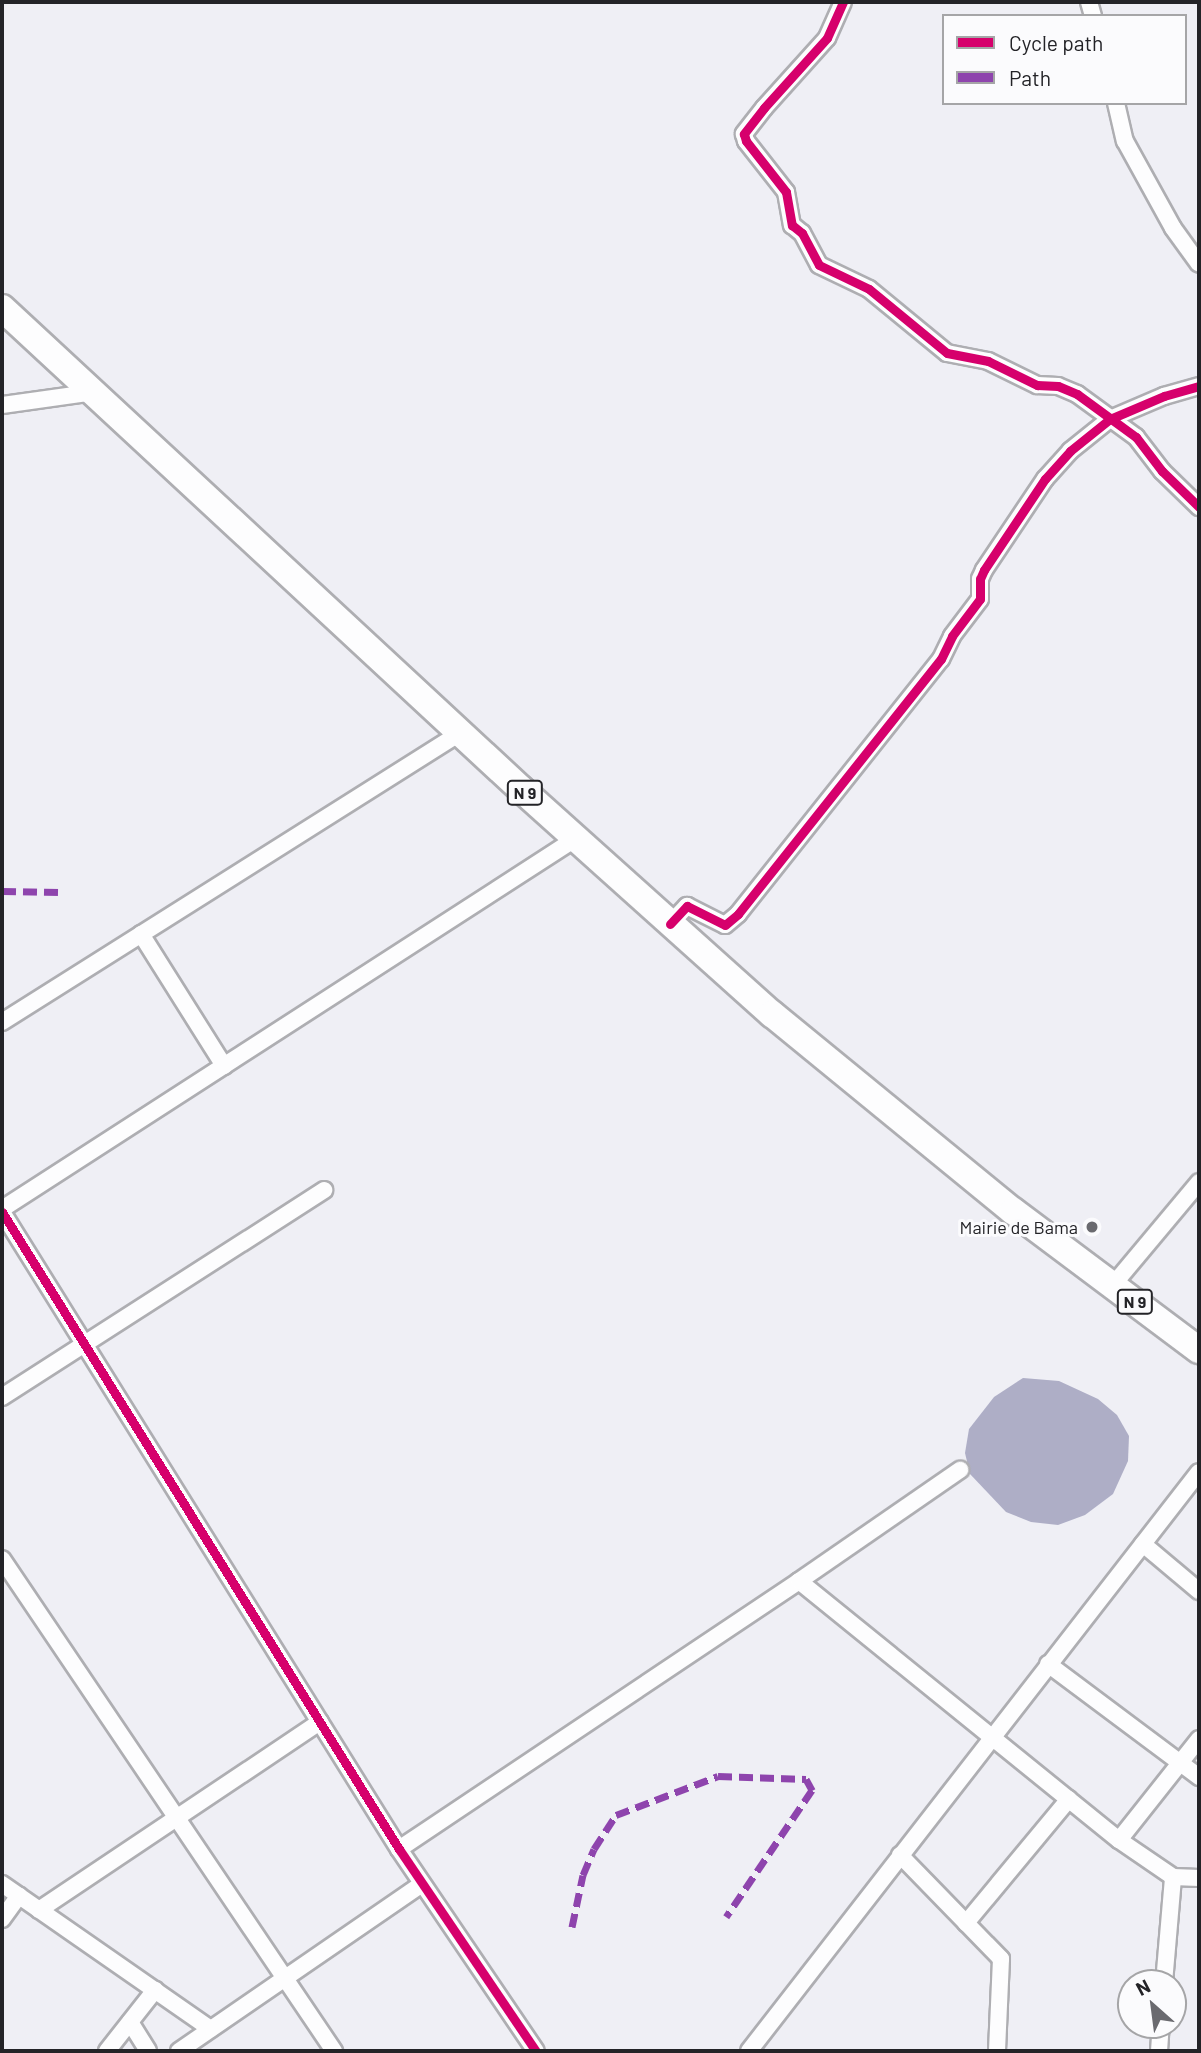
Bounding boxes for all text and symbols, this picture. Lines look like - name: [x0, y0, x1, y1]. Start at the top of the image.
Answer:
- legend: [942, 14, 1187, 105]
- text: Cycle path: [1009, 30, 1103, 55]
- text: Path: [1009, 65, 1051, 90]
- road number: N 9: [506, 780, 544, 806]
- place label: Mairie de Bama: [960, 1216, 1078, 1238]
- marker: Mairie de Bama: [1084, 1219, 1100, 1235]
- road number: N 9: [1116, 1290, 1154, 1314]
- north arrow: [1117, 1969, 1187, 2039]
- text: N: [1132, 1974, 1154, 2000]

